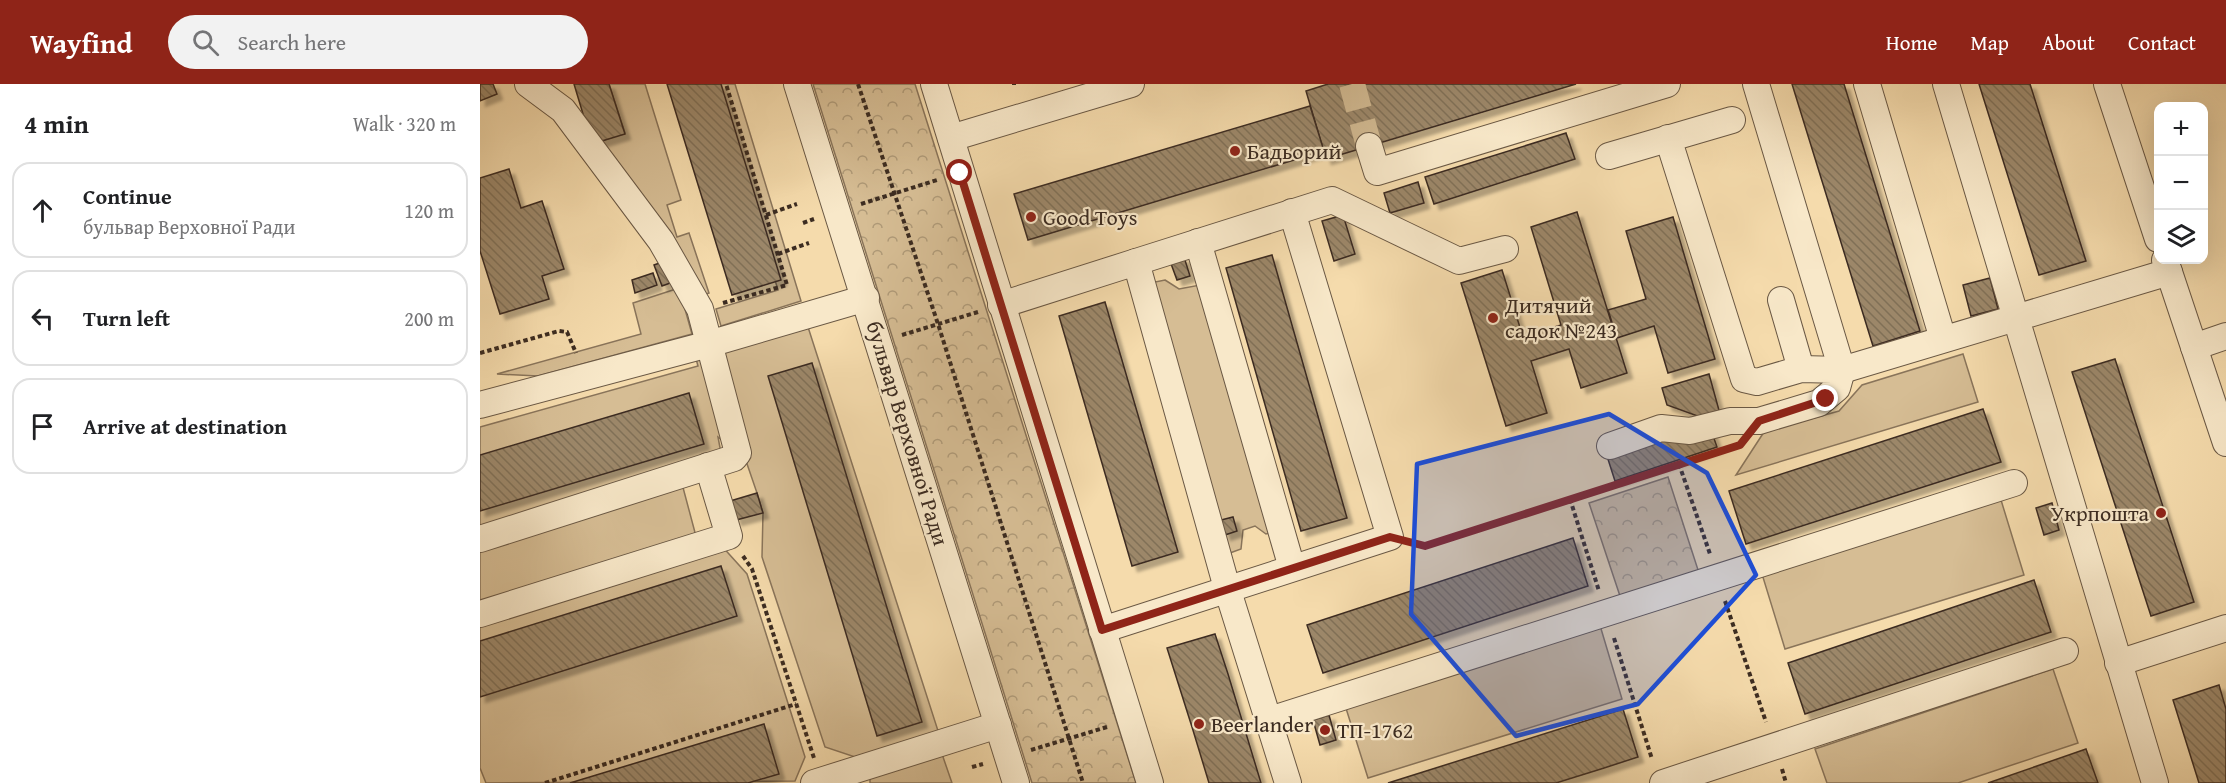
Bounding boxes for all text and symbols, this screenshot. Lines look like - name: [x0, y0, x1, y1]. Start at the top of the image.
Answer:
- search box: [168, 15, 588, 69]
- text: Wayfind: [30, 22, 132, 63]
- icon: search: [189, 26, 222, 59]
- text: Search here: [237, 26, 346, 58]
- text: Home: [1886, 27, 1937, 58]
- text: Map: [1970, 27, 2009, 58]
- text: About: [2042, 27, 2095, 58]
- text: Contact: [2128, 27, 2196, 58]
- map controls: [2154, 102, 2208, 264]
- button: +: [2154, 102, 2208, 156]
- text: 4 min: [24, 104, 89, 143]
- text: Walk · 320 m: [353, 109, 456, 138]
- place label: Бадьорий: [1247, 135, 1342, 167]
- marker: Бадьорий: [1228, 144, 1242, 158]
- button: −: [2154, 156, 2208, 210]
- route start: [946, 159, 972, 185]
- text: Continue: [83, 180, 172, 212]
- icon: ahead: [26, 194, 59, 227]
- text: 120 m: [404, 196, 454, 225]
- place label: Good Toys: [1043, 201, 1137, 233]
- marker: Good Toys: [1024, 210, 1038, 224]
- button: layers: [2154, 210, 2208, 264]
- text: бульвар Верховної Ради: [83, 212, 295, 241]
- place label: Дитячий садок №243: [1504, 289, 1617, 346]
- icon: left: [26, 302, 59, 335]
- text: Turn left: [83, 302, 170, 334]
- text: 200 m: [404, 304, 454, 333]
- marker: Дитячий садок №243: [1486, 311, 1500, 325]
- street label: бульвар Верховної Ради: [859, 317, 957, 549]
- route end: [1812, 385, 1838, 411]
- icon: arrive: [26, 410, 59, 443]
- text: Arrive at destination: [83, 410, 287, 442]
- place label: Укрпошта: [2051, 497, 2150, 529]
- marker: Укрпошта: [2154, 506, 2168, 520]
- place label: Beerlander: [1211, 708, 1313, 740]
- place label: ТП-1762: [1337, 714, 1413, 746]
- marker: Beerlander: [1192, 717, 1206, 731]
- marker: ТП-1762: [1318, 723, 1332, 737]

